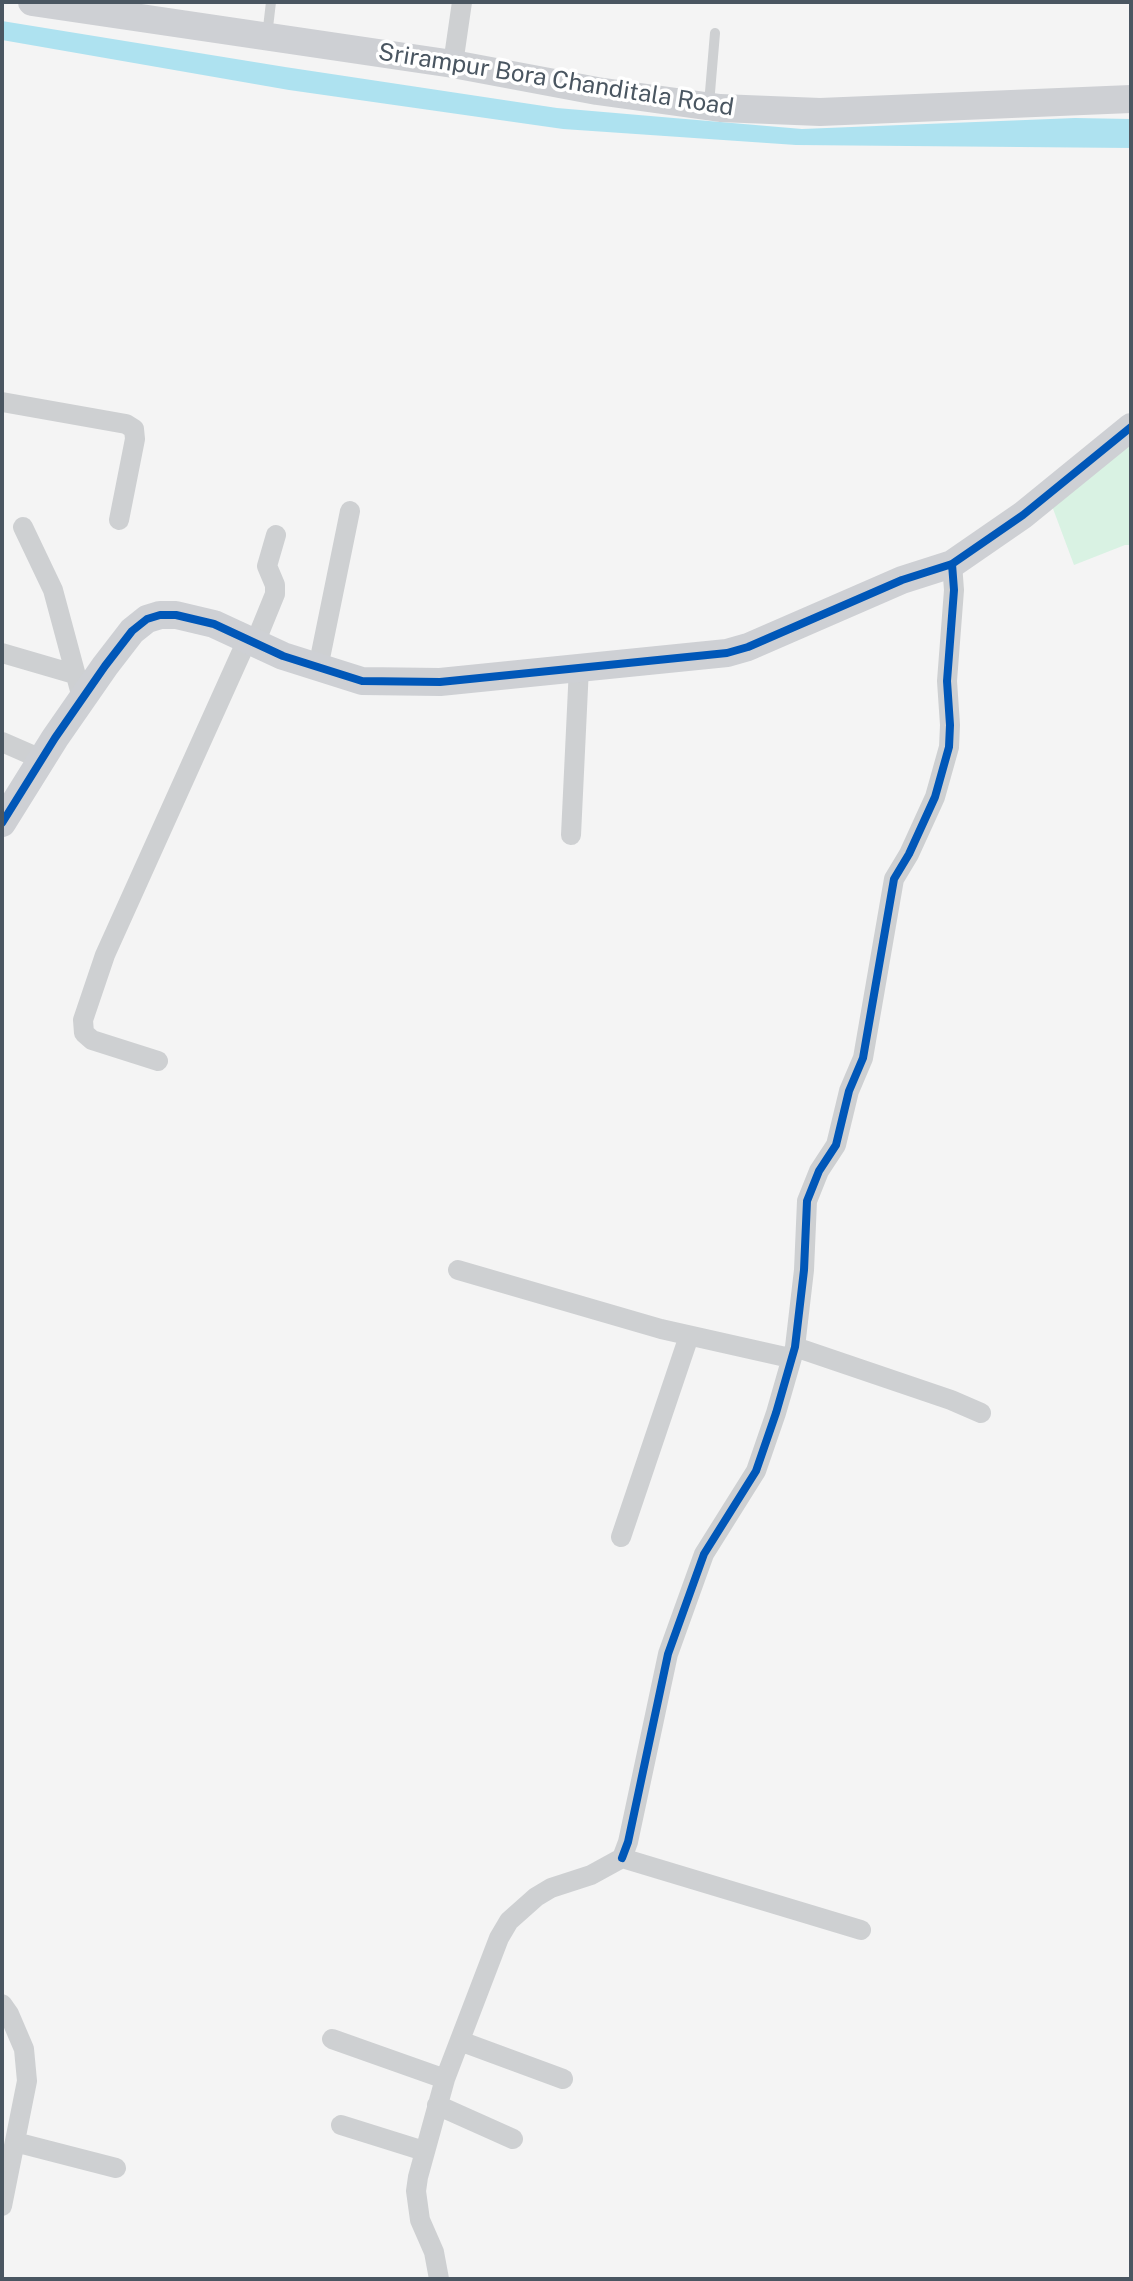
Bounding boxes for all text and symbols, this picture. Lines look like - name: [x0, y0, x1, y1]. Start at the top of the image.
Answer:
- street label: Srirampur Bora Chanditala Road: [376, 38, 736, 122]

